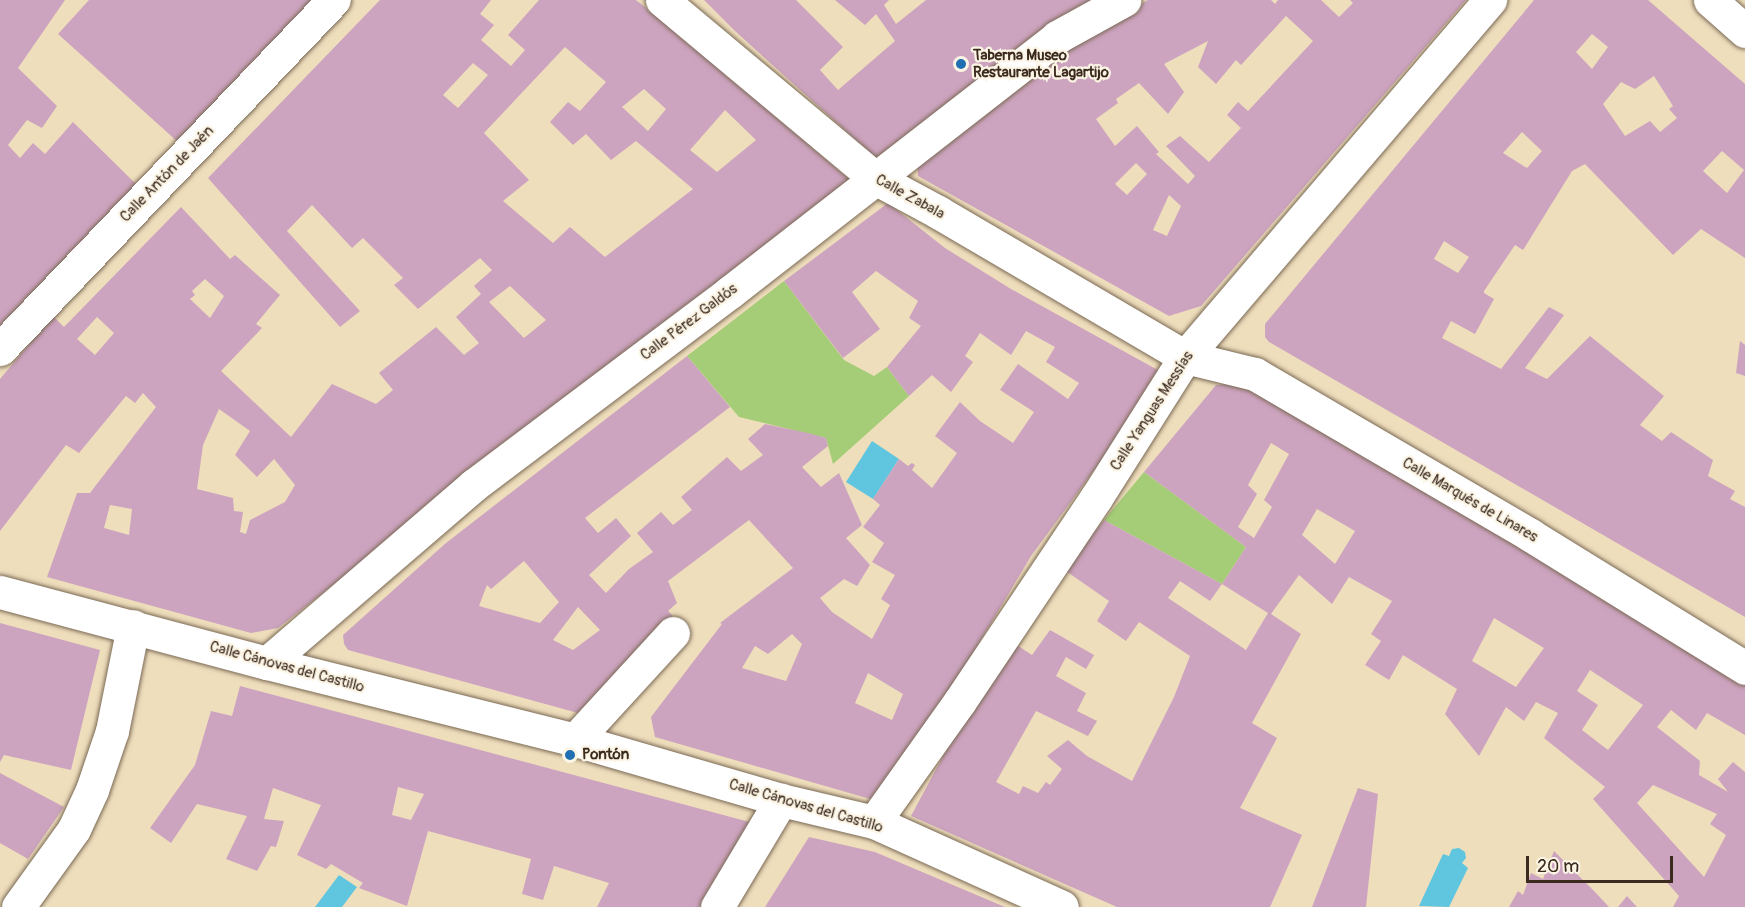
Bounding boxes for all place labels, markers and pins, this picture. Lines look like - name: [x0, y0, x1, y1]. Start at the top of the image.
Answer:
- place label: Taberna Museo Restaurante Lagartijo: [973, 46, 1109, 81]
- marker: Taberna Museo Restaurante Lagartijo: [954, 57, 968, 71]
- place label: Pontón: [582, 746, 629, 764]
- marker: Pontón: [563, 748, 577, 762]

